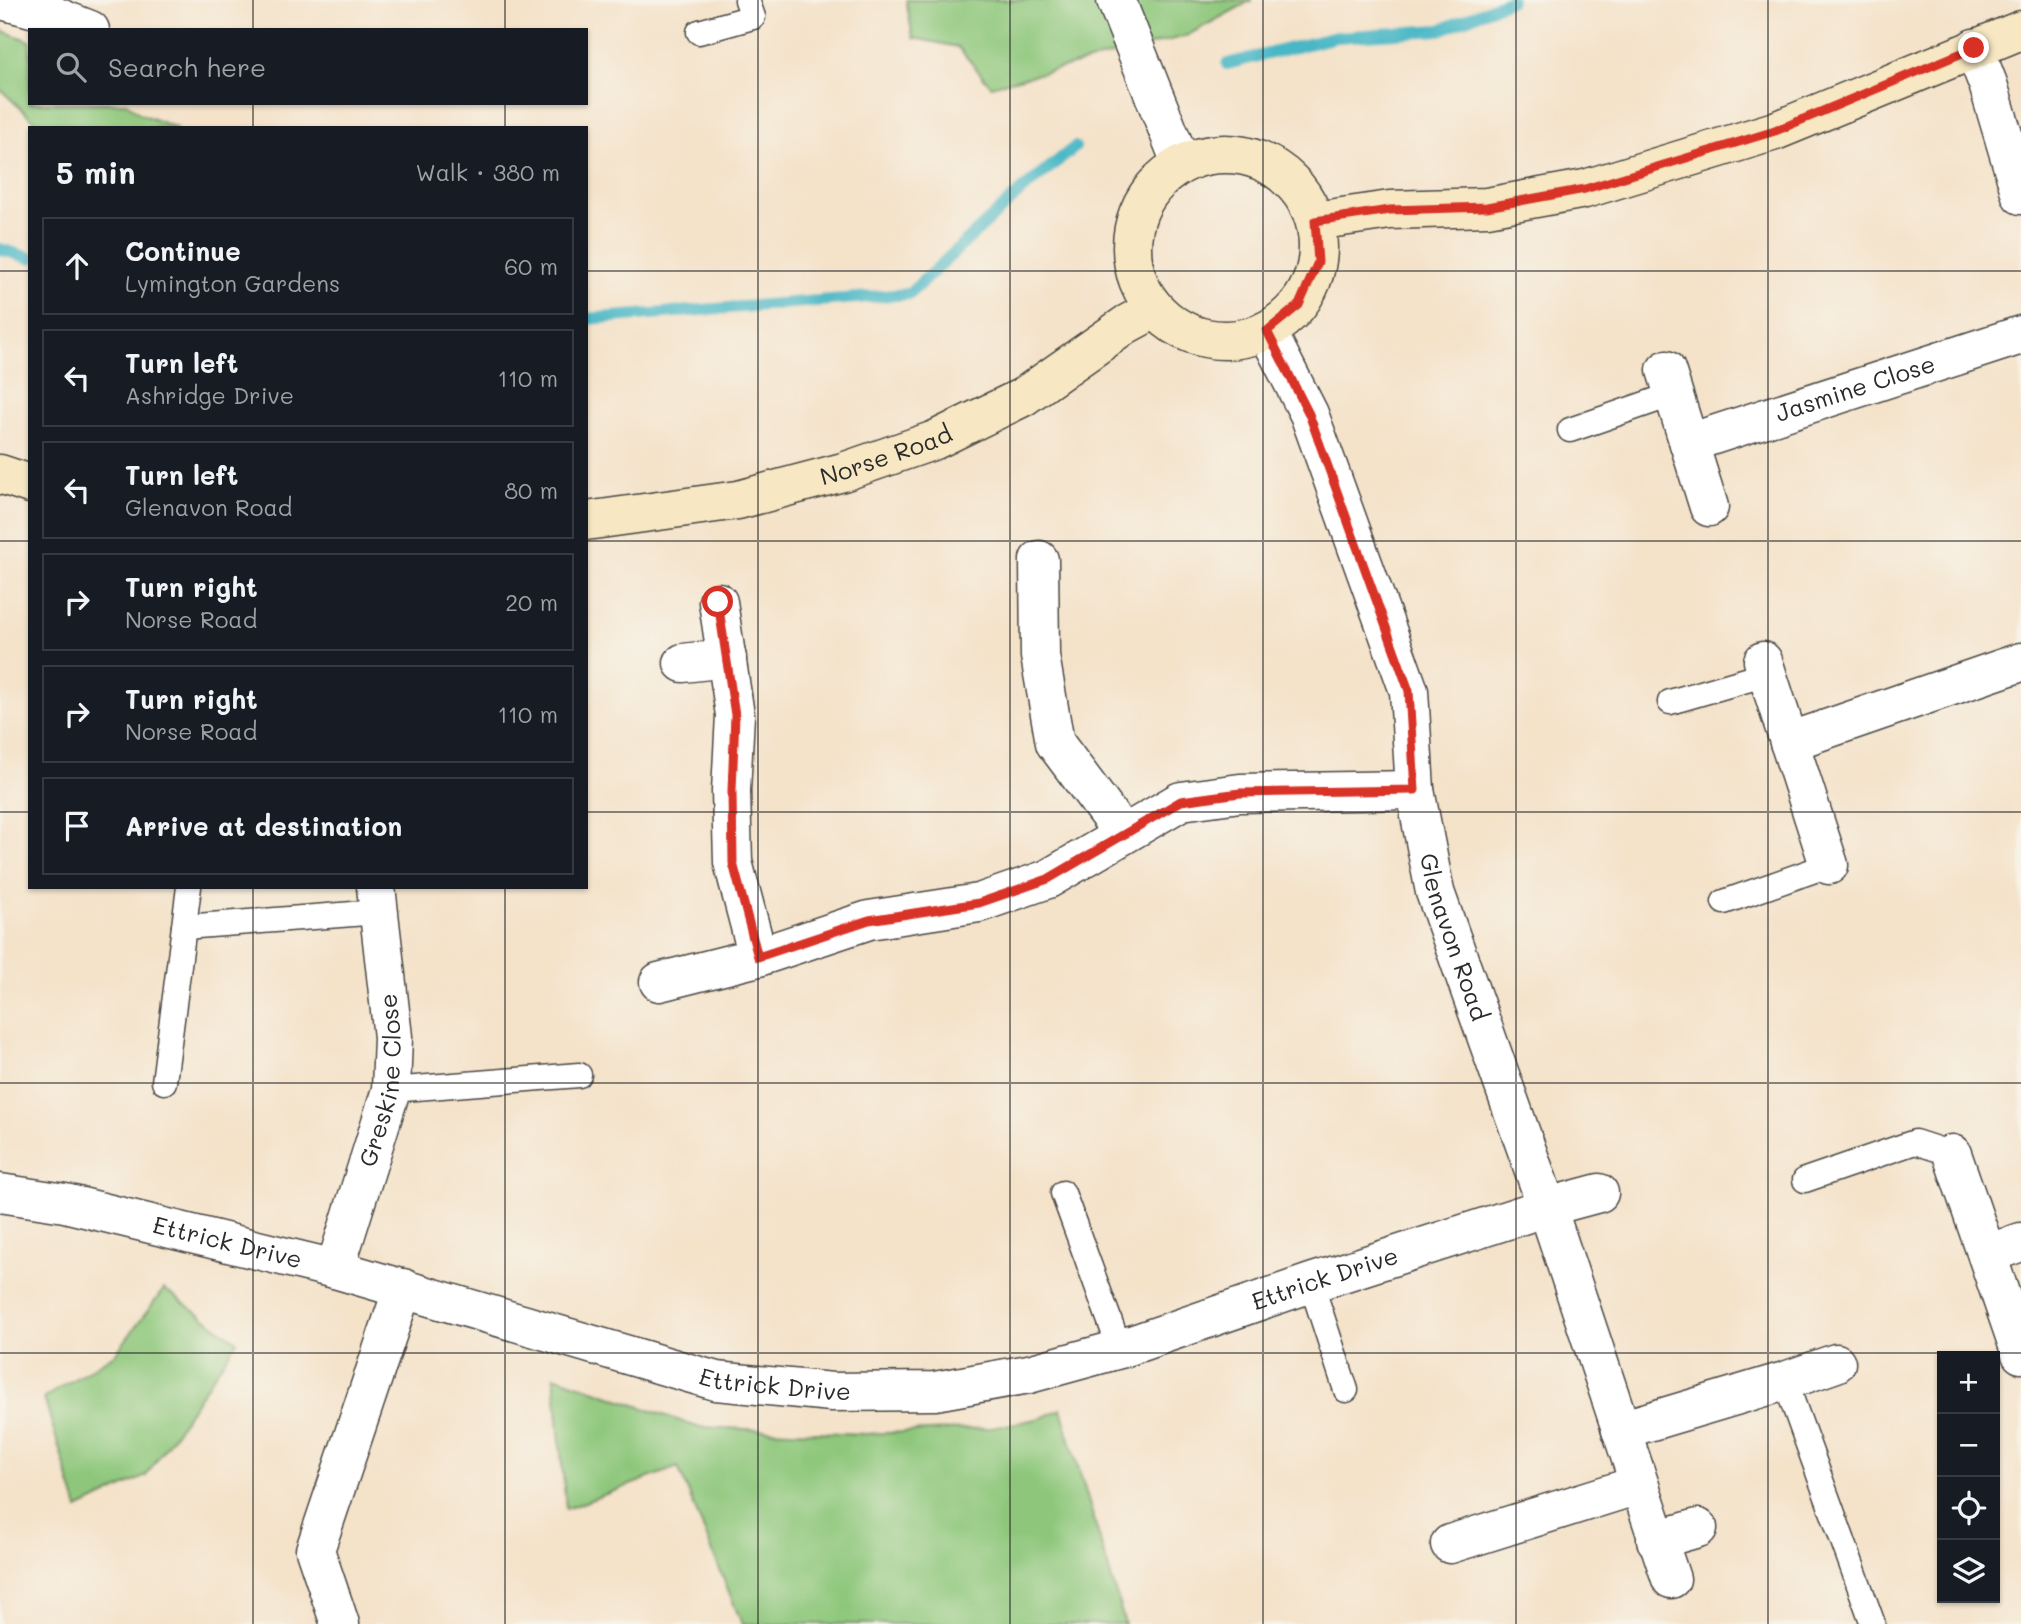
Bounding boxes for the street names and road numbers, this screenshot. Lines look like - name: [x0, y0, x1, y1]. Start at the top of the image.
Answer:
- street label: Jasmine Close: [1771, 347, 1939, 428]
- street label: Norse Road: [816, 417, 957, 491]
- street label: Glenavon Road: [1414, 850, 1496, 1025]
- street label: Greskine Close: [351, 992, 407, 1170]
- street label: Ettrick Drive: [150, 1208, 305, 1274]
- street label: Ettrick Drive: [1247, 1239, 1402, 1316]
- street label: Ettrick Drive: [696, 1360, 851, 1406]

